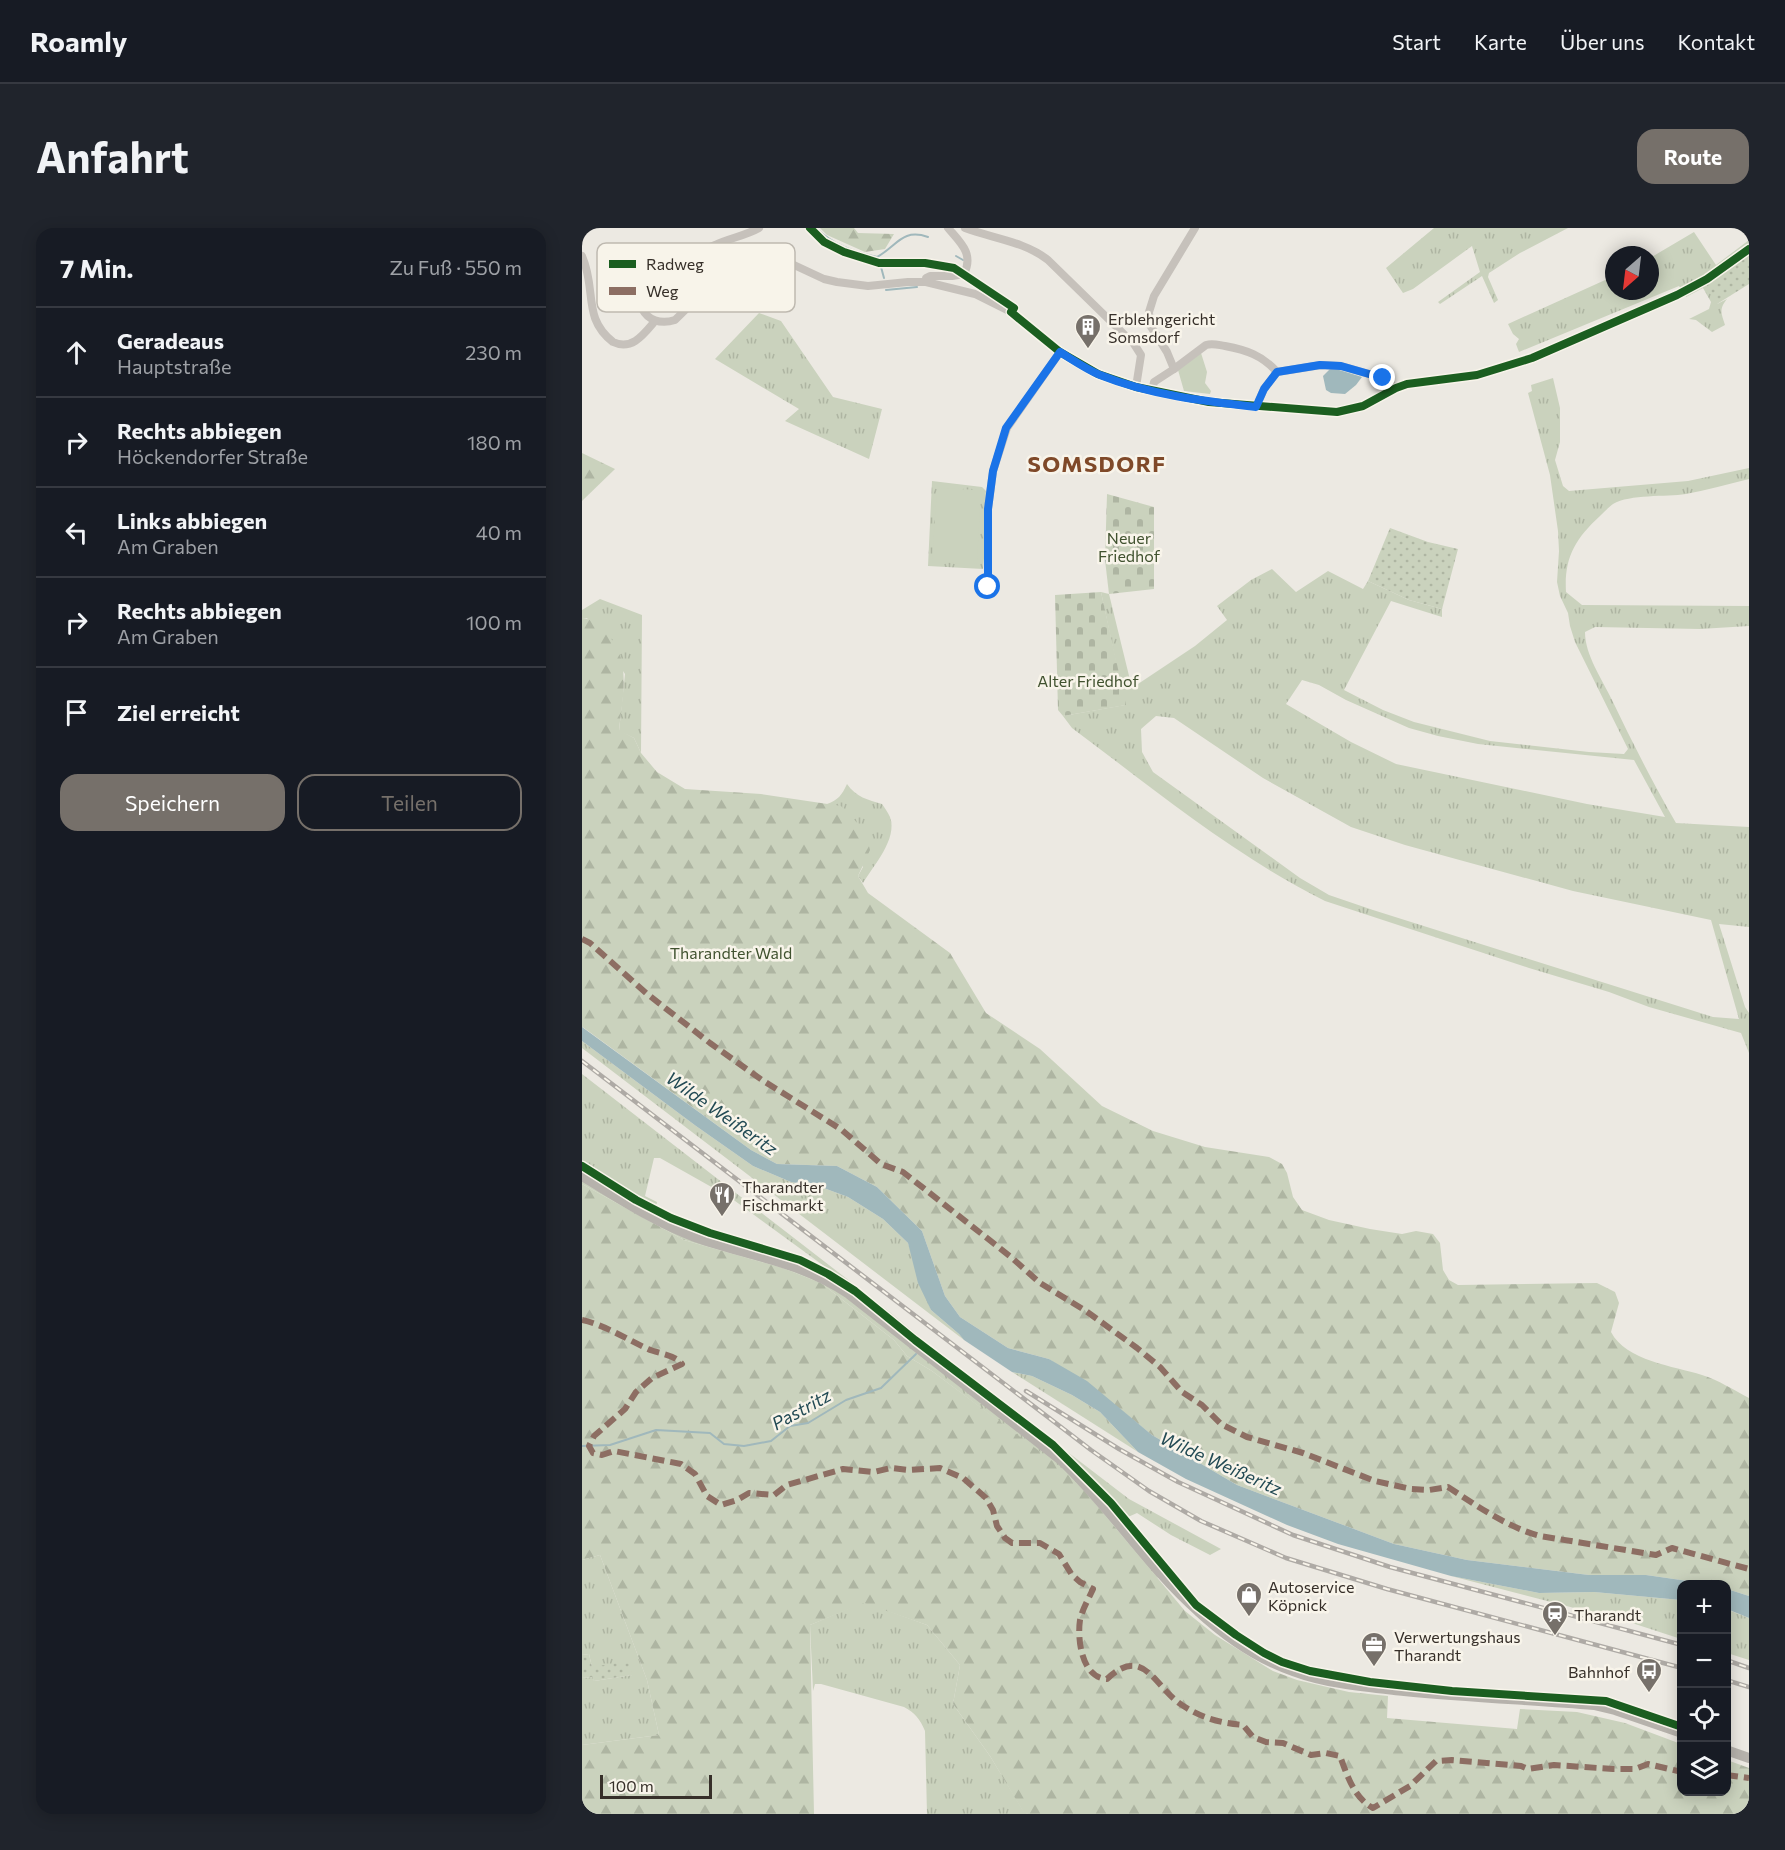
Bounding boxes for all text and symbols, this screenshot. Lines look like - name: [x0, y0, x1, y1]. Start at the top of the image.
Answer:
- text: Roamly: [30, 24, 127, 58]
- text: Start: [1392, 29, 1441, 54]
- text: Karte: [1474, 29, 1527, 54]
- text: Über uns: [1560, 29, 1644, 54]
- text: Kontakt: [1677, 29, 1755, 54]
- button: Route: [1637, 129, 1749, 184]
- text: Anfahrt: [36, 130, 189, 182]
- legend: [597, 243, 795, 312]
- north arrow: [1605, 246, 1659, 300]
- text: 7 Min.: [60, 252, 133, 283]
- text: Radweg: [646, 254, 704, 273]
- text: Zu Fuß · 550 m: [389, 255, 522, 279]
- text: Weg: [646, 281, 679, 300]
- place label: Erblehngericht Somsdorf: [1108, 309, 1216, 346]
- building icon: Erblehngericht Somsdorf: [1073, 312, 1103, 350]
- text: Geradeaus: [117, 327, 224, 354]
- icon: ahead: [60, 336, 93, 369]
- text: 230 m: [465, 340, 522, 364]
- text: Hauptstraße: [117, 354, 232, 378]
- route end: [1369, 364, 1395, 390]
- text: Rechts abbiegen: [117, 417, 282, 444]
- icon: right: [60, 426, 93, 459]
- text: 180 m: [467, 430, 522, 454]
- text: Höckendorfer Straße: [117, 444, 308, 468]
- district label: SOMSDORF: [1027, 450, 1167, 477]
- text: Links abbiegen: [117, 507, 267, 534]
- icon: left: [60, 516, 93, 549]
- text: 40 m: [476, 520, 522, 544]
- park label: Neuer Friedhof: [1098, 528, 1161, 565]
- text: Am Graben: [117, 534, 219, 558]
- route start: [974, 573, 1000, 599]
- text: Rechts abbiegen: [117, 597, 282, 624]
- icon: right: [60, 606, 93, 639]
- text: 100 m: [466, 610, 522, 634]
- text: Am Graben: [117, 624, 219, 648]
- park label: Alter Friedhof: [1037, 671, 1139, 690]
- icon: arrive: [60, 696, 93, 729]
- text: Ziel erreicht: [117, 699, 240, 726]
- button: Speichern: [60, 774, 285, 831]
- button: Teilen: [297, 774, 522, 831]
- park label: Tharandter Wald: [670, 943, 792, 962]
- water label: Wilde Weißeritz: [662, 1066, 782, 1160]
- place label: Tharandter Fischmarkt: [742, 1177, 825, 1214]
- restaurant icon: Tharandter Fischmarkt: [707, 1180, 737, 1218]
- water label: Pastritz: [768, 1384, 835, 1434]
- water label: Wilde Weißeritz: [1157, 1426, 1285, 1500]
- place label: Autoservice Köpnick: [1268, 1577, 1354, 1614]
- shop icon: Autoservice Köpnick: [1234, 1580, 1264, 1618]
- map controls: [1677, 1580, 1731, 1796]
- button: +: [1677, 1580, 1731, 1634]
- station icon: Tharandt: [1540, 1599, 1570, 1637]
- place label: Tharandt: [1574, 1605, 1642, 1624]
- place label: Verwertungshaus Tharandt: [1394, 1627, 1520, 1664]
- office icon: Verwertungshaus Tharandt: [1359, 1630, 1389, 1668]
- button: −: [1677, 1634, 1731, 1688]
- bus stop icon: Bahnhof: [1634, 1656, 1664, 1694]
- place label: Bahnhof: [1568, 1662, 1631, 1681]
- button: locate: [1677, 1688, 1731, 1742]
- button: layers: [1677, 1742, 1731, 1796]
- scale bar: [600, 1772, 712, 1800]
- text: 100 m: [609, 1776, 654, 1795]

